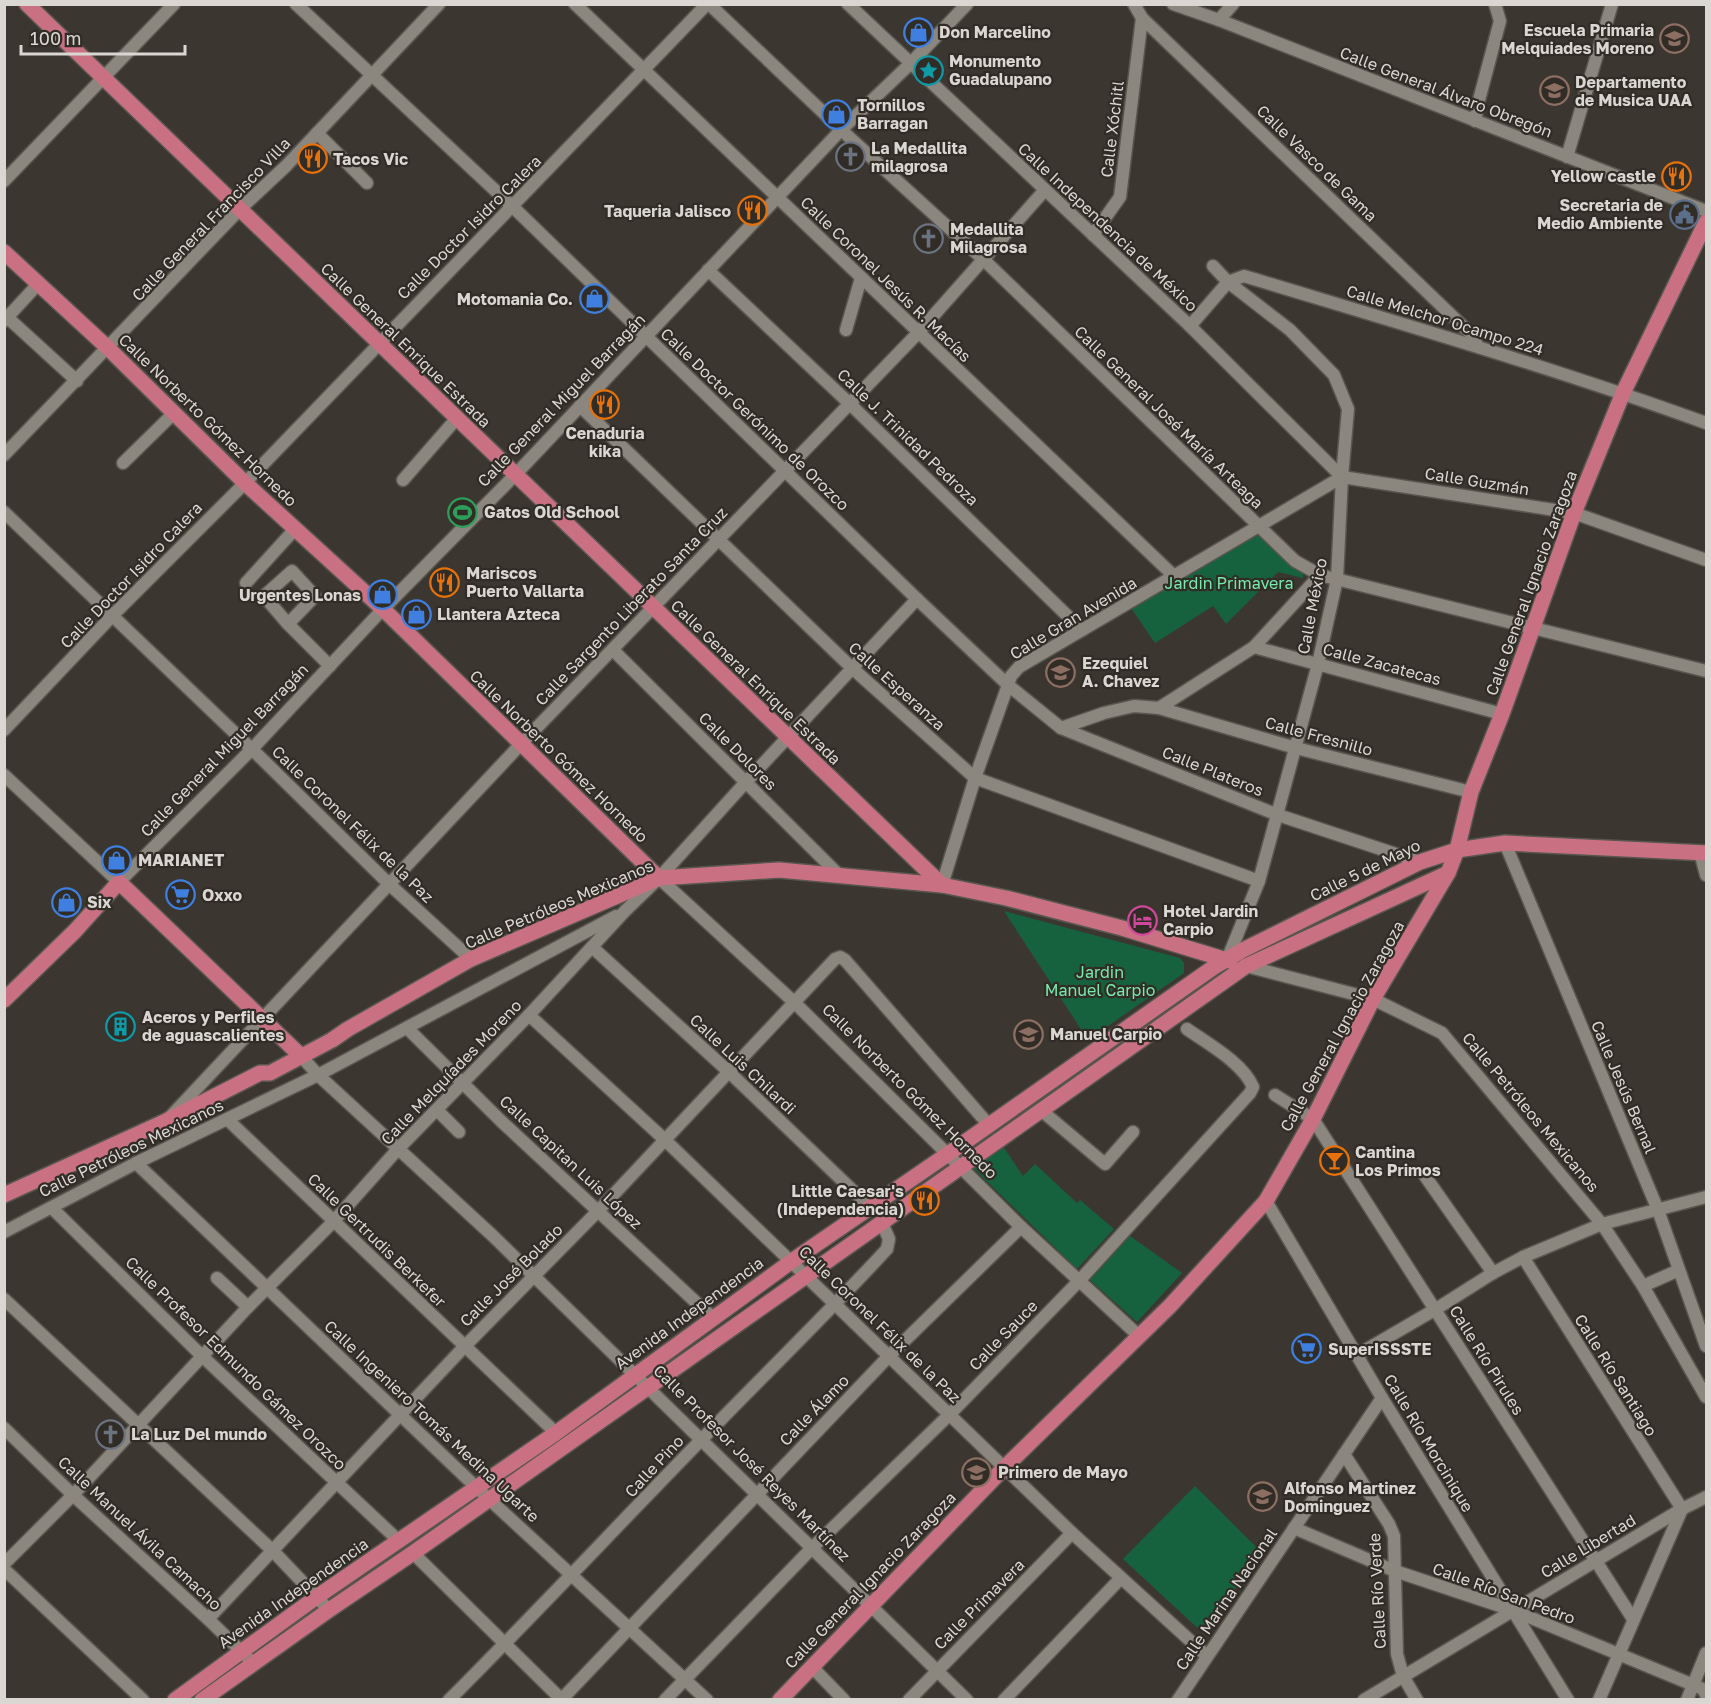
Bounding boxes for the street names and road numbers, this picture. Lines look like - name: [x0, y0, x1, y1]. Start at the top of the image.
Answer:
- street label: Calle General Álvaro Obregón: [1337, 42, 1555, 142]
- street label: Calle Xóchitl: [1096, 79, 1128, 179]
- street label: Calle Vasco de Gama: [1253, 100, 1381, 226]
- street label: Calle General Francisco Villa: [127, 133, 295, 305]
- street label: Calle Independencia de México: [1014, 138, 1202, 316]
- street label: Calle Doctor Isidro Calera: [393, 151, 545, 303]
- street label: Calle Coronel Jesús R. Macías: [797, 192, 975, 366]
- street label: Calle General Enrique Estrada: [317, 258, 495, 432]
- street label: Calle Melchor Ocampo 224: [1344, 280, 1546, 360]
- street label: Calle General Miguel Barragán: [473, 309, 649, 491]
- street label: Calle General José María Arteaga: [1070, 321, 1268, 513]
- street label: Calle Doctor Gerónimo de Orozco: [657, 323, 853, 515]
- street label: Calle Norberto Gómez Hornedo: [115, 329, 301, 511]
- street label: Calle J. Trinidad Pedroza: [833, 364, 983, 510]
- street label: Calle Guzmán: [1423, 463, 1531, 499]
- street label: Calle General Ignacio Zaragoza: [1481, 468, 1581, 698]
- street label: Calle Doctor Isidro Calera: [56, 498, 206, 652]
- street label: Calle Sargento Liberato Santa Cruz: [531, 503, 731, 709]
- street label: Calle México: [1293, 556, 1331, 656]
- street label: Calle Gran Avenida: [1006, 572, 1140, 664]
- street label: Calle General Enrique Estrada: [667, 595, 845, 769]
- street label: Calle Esperanza: [845, 637, 949, 735]
- street label: Calle Zacatecas: [1321, 639, 1443, 689]
- street label: Calle General Miguel Barragán: [136, 659, 312, 841]
- street label: Calle Norberto Gómez Hornedo: [466, 665, 652, 847]
- street label: Calle Dolores: [695, 708, 781, 794]
- street label: Calle Fresnillo: [1263, 712, 1375, 760]
- street label: Calle Coronel Félix de la Paz: [268, 741, 438, 907]
- street label: Calle Plateros: [1159, 742, 1267, 800]
- street label: Calle 5 de Mayo: [1307, 835, 1423, 905]
- street label: Calle Petróleos Mexicanos: [462, 855, 656, 953]
- street label: Calle General Ignacio Zaragoza: [1276, 917, 1408, 1135]
- street label: Calle Melquíades Moreno: [376, 995, 526, 1149]
- street label: Calle Norberto Gómez Hornedo: [818, 999, 1002, 1183]
- street label: Calle Luis Chilardi: [686, 1010, 800, 1118]
- street label: Calle Jesús Bernal: [1587, 1018, 1661, 1156]
- street label: Calle Petróleos Mexicanos: [1458, 1028, 1604, 1196]
- street label: Calle Capitan Luis López: [496, 1091, 646, 1233]
- street label: Calle Petróleos Mexicanos: [35, 1095, 227, 1201]
- street label: Calle Gertrudis Berkefer: [304, 1169, 450, 1311]
- street label: Calle José Bolado: [455, 1219, 567, 1331]
- street label: Calle Coronel Félix de la Paz: [795, 1241, 965, 1407]
- street label: Calle Profesor Edmundo Gámez Orozco: [121, 1252, 351, 1474]
- street label: Avenida Independencia: [611, 1252, 767, 1374]
- street label: Calle Sauce: [964, 1296, 1042, 1374]
- street label: Calle Río Pirules: [1445, 1301, 1529, 1419]
- street label: Calle Río Santiago: [1570, 1310, 1662, 1440]
- street label: Calle Ingeniero Tomás Medina Ugarte: [320, 1316, 544, 1526]
- street label: Calle Profesor José Reyes Martínez: [649, 1360, 855, 1566]
- street label: Calle Álamo: [775, 1370, 853, 1450]
- street label: Calle Río Morcinique: [1380, 1370, 1478, 1516]
- street label: Calle Pino: [620, 1431, 688, 1501]
- street label: Calle Manuel Ávila Camacho: [54, 1452, 226, 1614]
- street label: Calle General Ignacio Zaragoza: [780, 1487, 960, 1673]
- street label: Calle Libertad: [1537, 1510, 1639, 1582]
- street label: Calle Marina Nacional: [1171, 1524, 1281, 1674]
- street label: Calle Río Verde: [1364, 1532, 1390, 1650]
- street label: Avenida Independencia: [214, 1534, 372, 1652]
- street label: Calle Primavera: [929, 1554, 1029, 1654]
- street label: Calle Río San Pedro: [1430, 1558, 1578, 1628]

